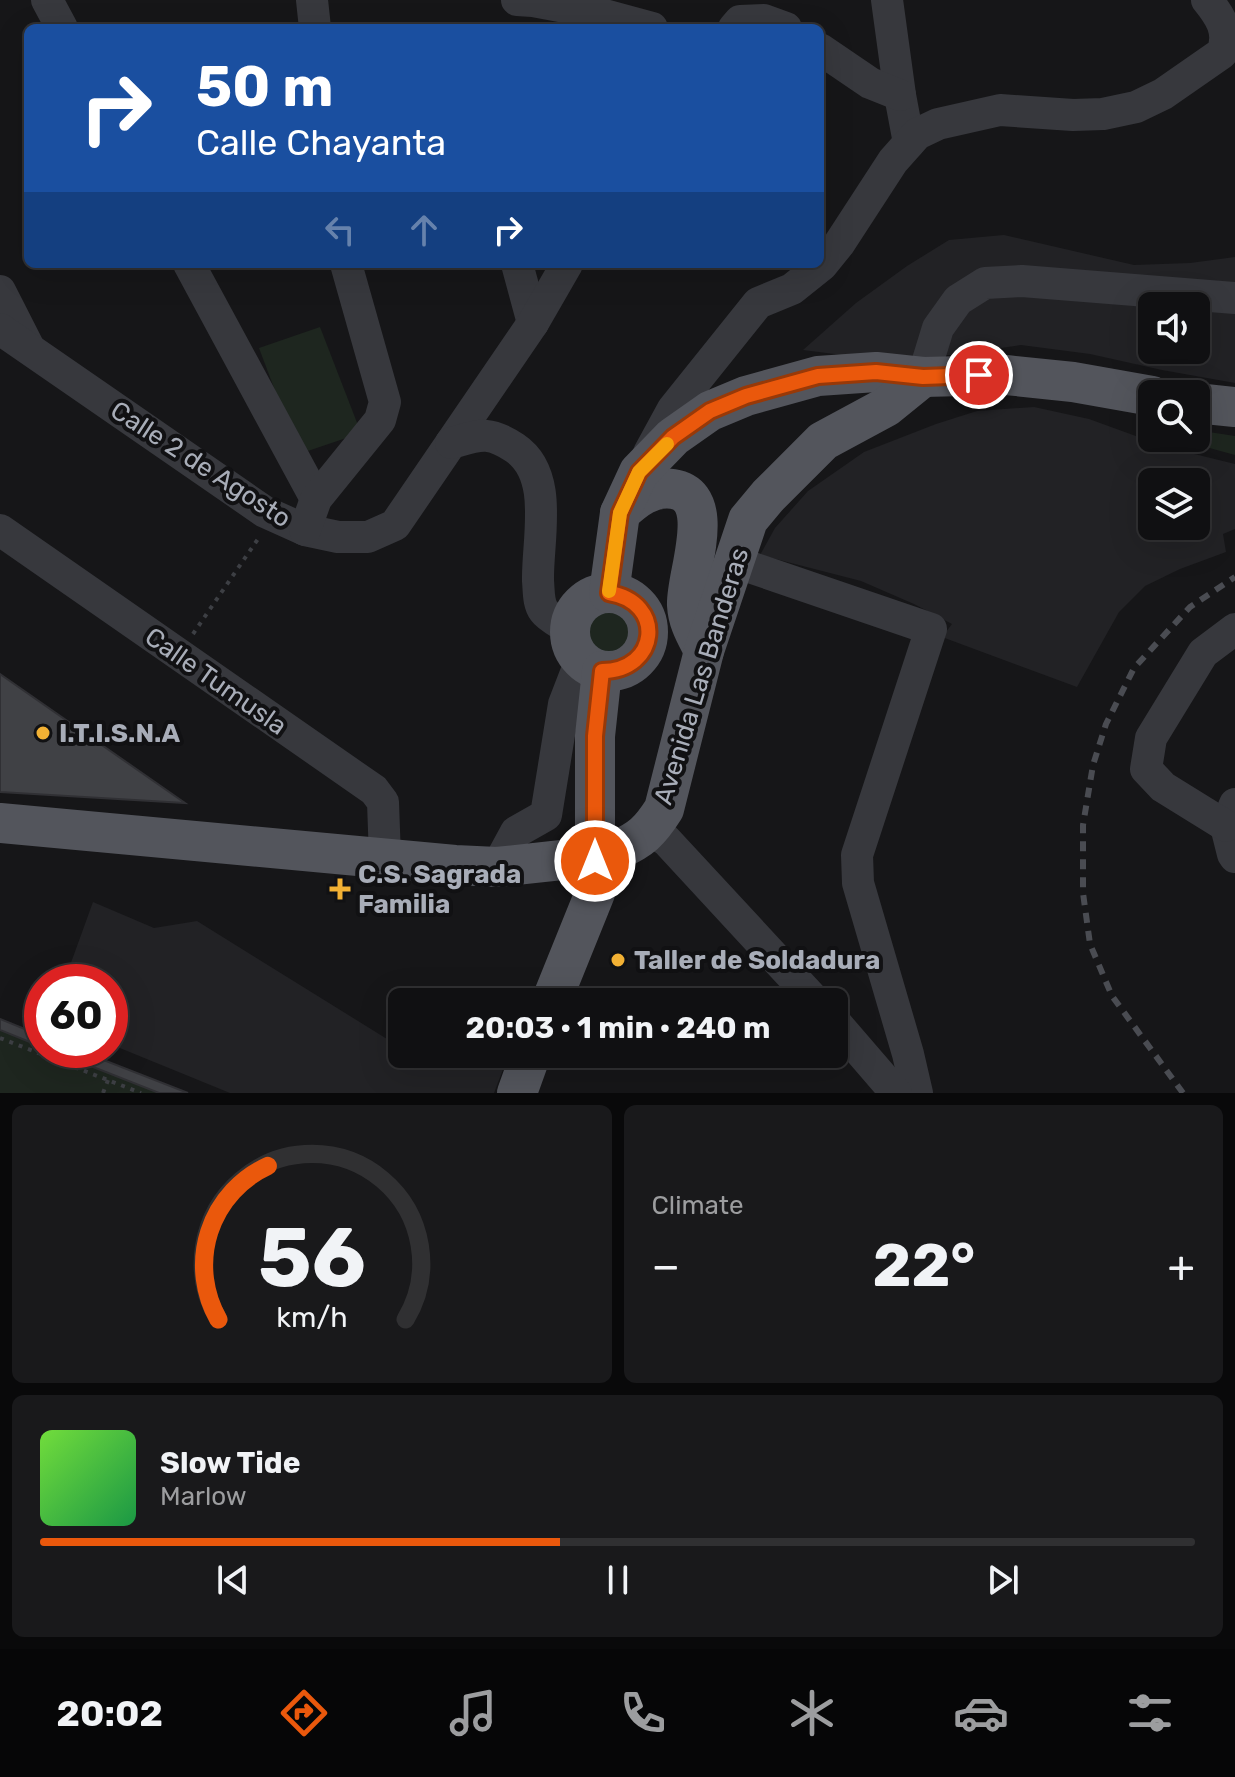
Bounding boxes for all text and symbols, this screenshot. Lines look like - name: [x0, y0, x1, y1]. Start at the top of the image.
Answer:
- text: 50 m: [196, 54, 333, 120]
- icon: right: [64, 56, 168, 160]
- text: Calle Chayanta: [196, 121, 446, 164]
- icon: left: [318, 208, 362, 252]
- icon: ahead: [402, 208, 446, 252]
- icon: right: [486, 208, 530, 252]
- map controls: [1138, 292, 1210, 540]
- button: sound: [1138, 292, 1210, 364]
- pin: [945, 341, 1013, 409]
- icon: arrive: [957, 353, 1001, 397]
- button: search: [1138, 380, 1210, 452]
- street label: Calle 2 de Agosto: [105, 395, 297, 534]
- button: layers: [1138, 468, 1210, 540]
- street label: Avenida Las Banderas: [648, 544, 755, 808]
- street label: Calle Tumusla: [139, 621, 293, 742]
- place label: I.T.I.S.N.A: [59, 718, 180, 749]
- marker: I.T.I.S.N.A: [34, 724, 52, 742]
- position arrow: [553, 819, 637, 903]
- place label: C.S. Sagrada Familia: [358, 859, 521, 920]
- marker: C.S. Sagrada Familia: [329, 878, 351, 900]
- place label: Taller de Soldadura: [634, 945, 880, 976]
- marker: Taller de Soldadura: [609, 951, 627, 969]
- speed limit sign: 60: [24, 964, 128, 1068]
- text: 20:03 · 1 min · 240 m: [466, 1010, 770, 1046]
- text: Climate: [652, 1190, 744, 1221]
- text: 56: [258, 1208, 366, 1307]
- text: 22°: [873, 1230, 975, 1301]
- text: −: [652, 1240, 680, 1292]
- text: +: [1168, 1240, 1195, 1292]
- text: km/h: [276, 1300, 347, 1334]
- text: Slow Tide: [160, 1445, 300, 1481]
- text: Marlow: [160, 1481, 247, 1512]
- icon: previous: [211, 1558, 255, 1602]
- icon: pause: [596, 1558, 640, 1602]
- icon: next: [981, 1558, 1025, 1602]
- icon: directions: [276, 1685, 332, 1741]
- icon: music: [445, 1685, 501, 1741]
- icon: phone: [615, 1685, 671, 1741]
- icon: climate: [784, 1685, 840, 1741]
- icon: car: [953, 1685, 1009, 1741]
- icon: filters: [1122, 1685, 1178, 1741]
- text: 20:02: [57, 1692, 163, 1735]

